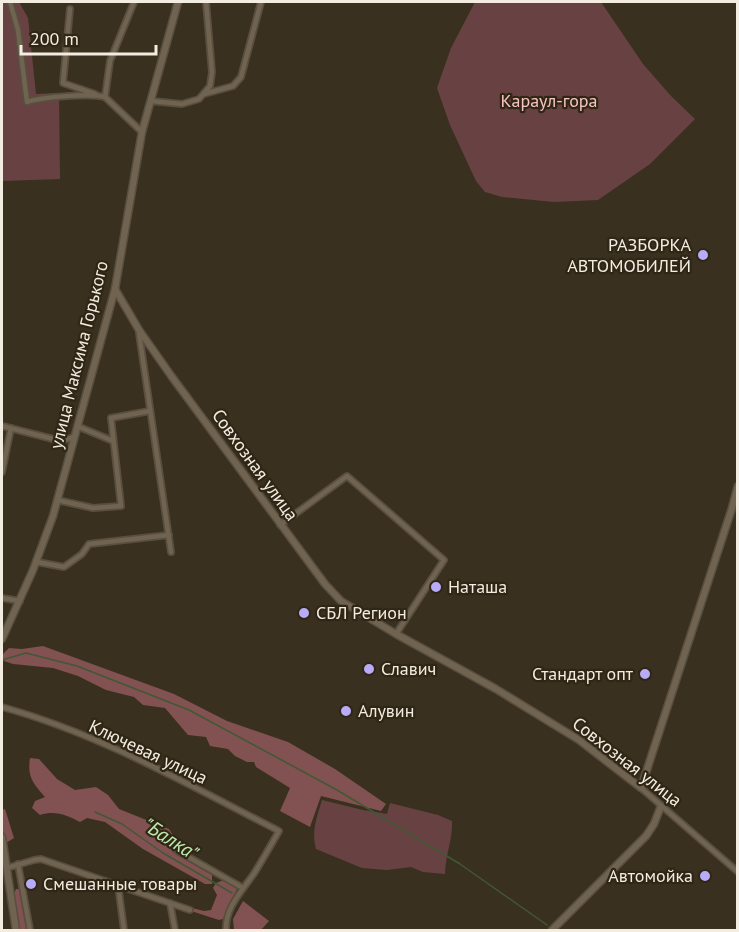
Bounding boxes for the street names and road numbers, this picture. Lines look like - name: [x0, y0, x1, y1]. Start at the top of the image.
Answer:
- street label: улица Максима Горького: [44, 258, 113, 451]
- street label: Совхозная улица: [207, 404, 304, 525]
- street label: Совхозная улица: [568, 712, 687, 811]
- street label: Ключевая улица: [85, 714, 211, 789]

